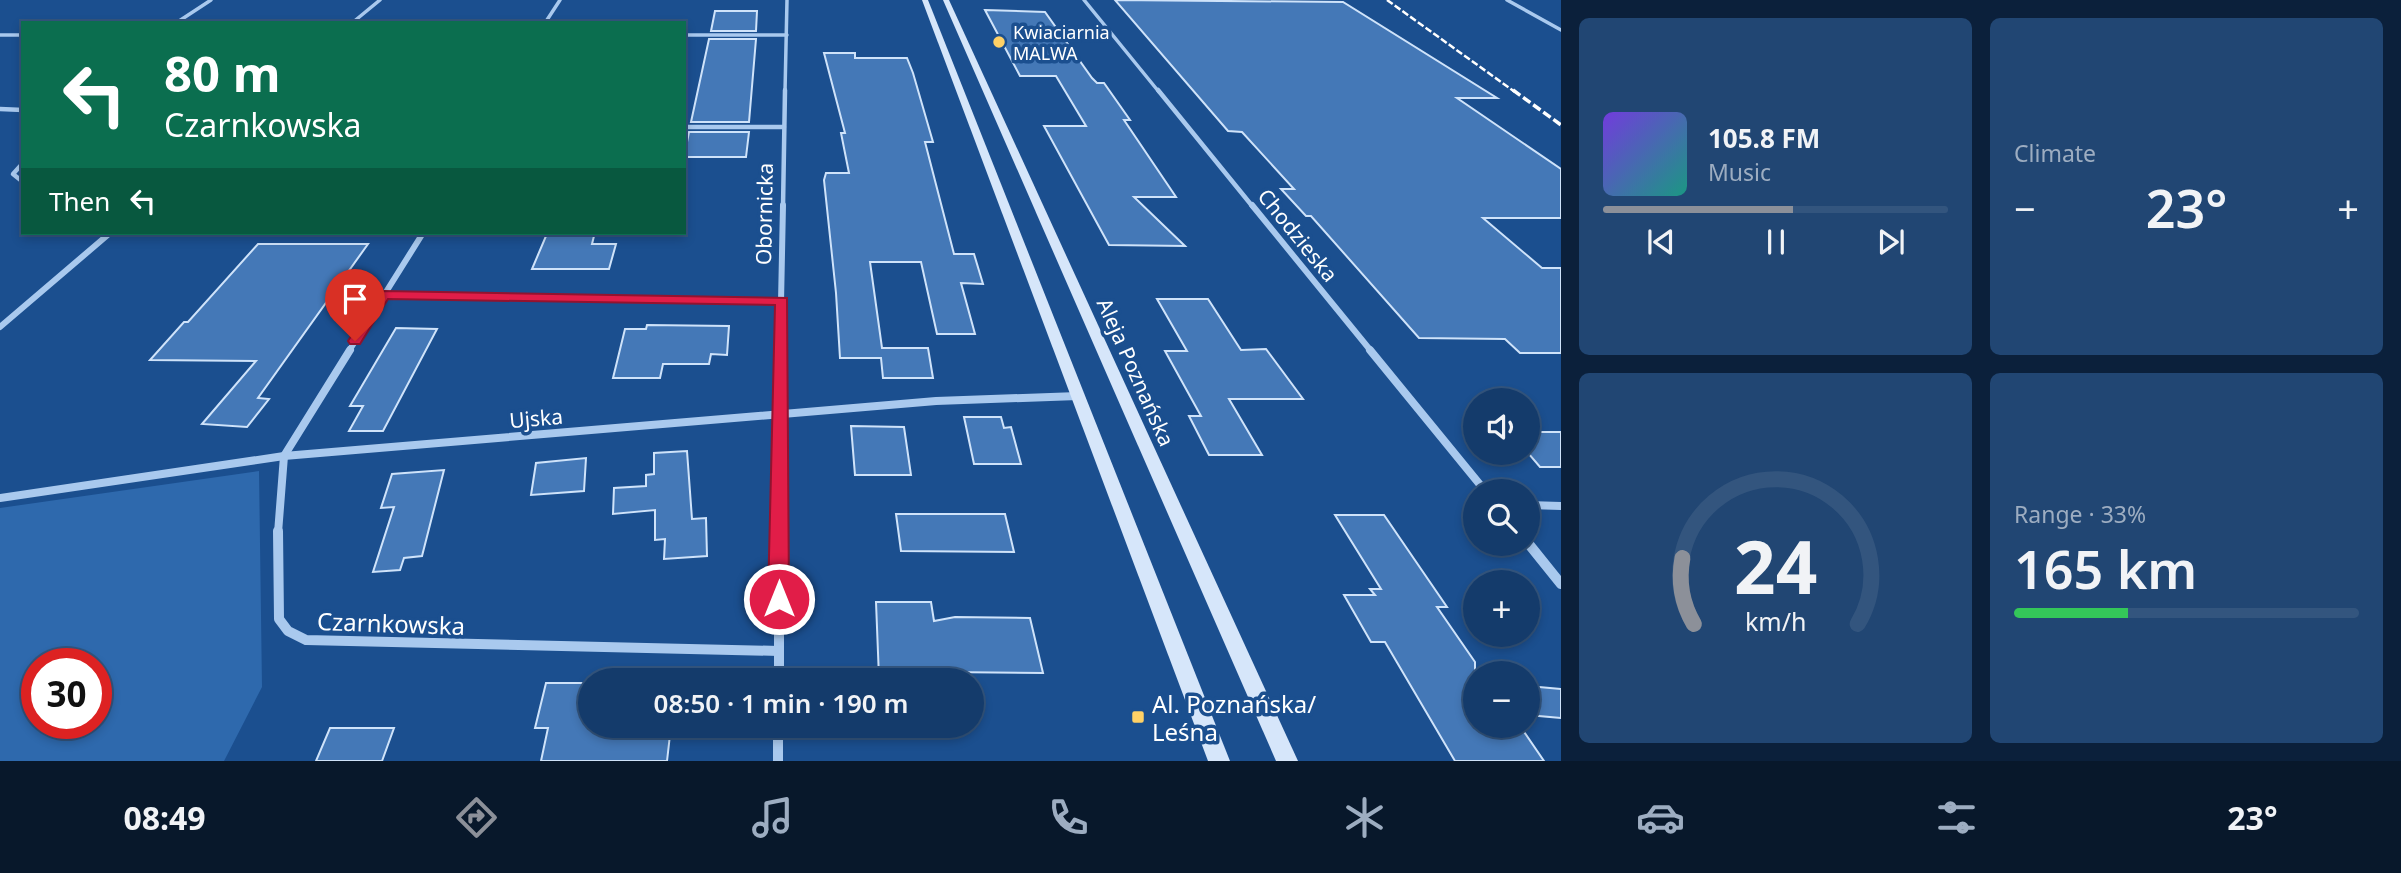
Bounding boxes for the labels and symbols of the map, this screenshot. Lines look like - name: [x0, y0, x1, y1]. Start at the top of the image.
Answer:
- place label: Kwiaciarnia MALWA: [1013, 20, 1110, 65]
- marker: Kwiaciarnia MALWA: [991, 34, 1007, 50]
- street label: Obornicka: [749, 163, 779, 265]
- street label: Chodzieska: [1252, 183, 1344, 287]
- pin: [325, 269, 385, 341]
- street label: Aleja Poznańska: [1091, 294, 1181, 450]
- street label: Ujska: [508, 402, 564, 434]
- position arrow: [742, 562, 816, 636]
- street label: Czarnkowska: [316, 604, 466, 642]
- speed limit sign: 30: [21, 648, 112, 739]
- place label: Al. Poznańska/ Leśna: [1152, 687, 1316, 748]
- marker: Al. Poznańska/ Leśna: [1130, 709, 1146, 725]

